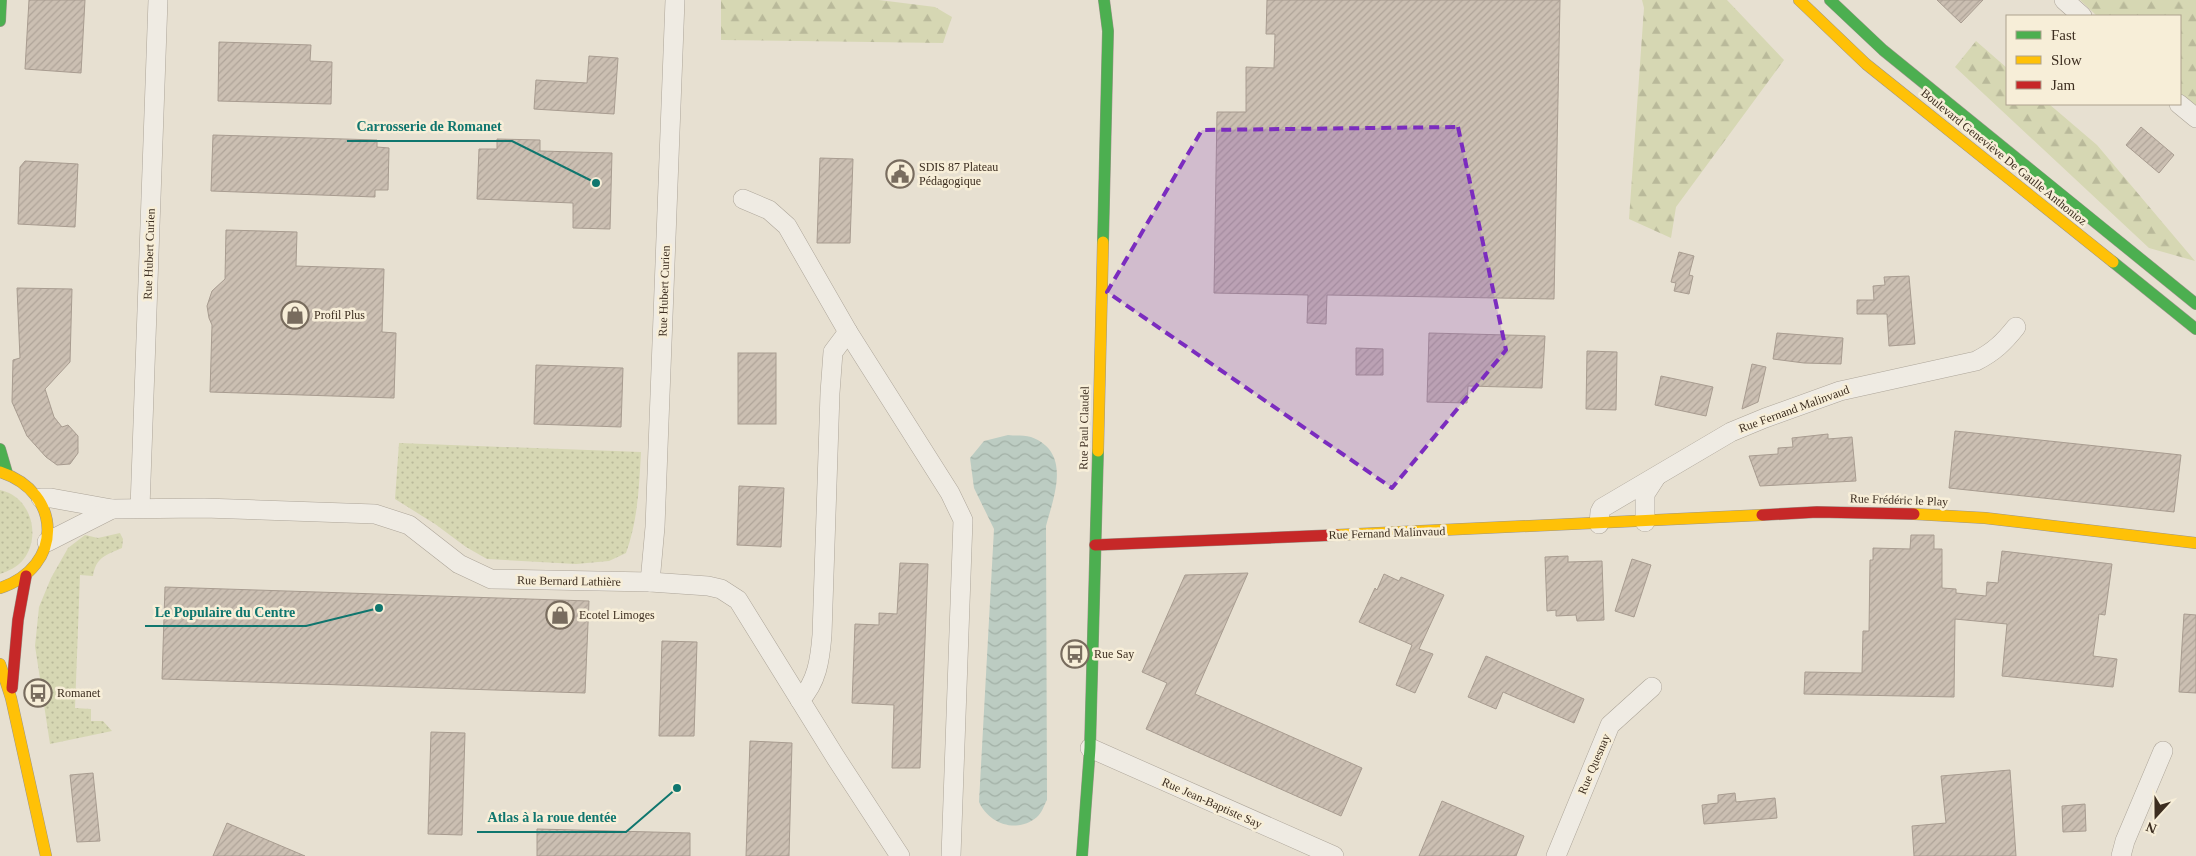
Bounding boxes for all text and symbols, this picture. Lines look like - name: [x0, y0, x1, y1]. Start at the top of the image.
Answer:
- legend: [2006, 15, 2181, 105]
- text: Fast: [2051, 27, 2077, 43]
- text: Slow: [2051, 52, 2082, 68]
- text: Jam: [2051, 77, 2075, 93]
- street label: Boulevard Geneviève De Gaulle Anthonioz: [1918, 86, 2090, 228]
- callout: Carrosserie de Romanet: [347, 112, 512, 141]
- text: Carrosserie de Romanet: [356, 119, 502, 134]
- public building icon: SDIS 87 Plateau Pédagogique: [885, 159, 915, 189]
- place label: SDIS 87 Plateau Pédagogique: [919, 160, 998, 188]
- street label: Rue Hubert Curien: [140, 208, 158, 300]
- street label: Rue Hubert Curien: [655, 245, 673, 337]
- shop icon: Profil Plus: [280, 300, 310, 330]
- place label: Profil Plus: [314, 308, 365, 322]
- street label: Rue Fernand Malinvaud: [1737, 382, 1851, 436]
- street label: Rue Paul Claudel: [1076, 385, 1092, 470]
- street label: Rue Frédéric le Play: [1850, 491, 1948, 509]
- street label: Rue Fernand Malinvaud: [1328, 524, 1446, 542]
- street label: Rue Bernard Lathière: [517, 573, 621, 589]
- callout: Le Populaire du Centre: [145, 597, 306, 626]
- shop icon: Ecotel Limoges: [545, 600, 575, 630]
- text: Le Populaire du Centre: [155, 605, 295, 620]
- place label: Ecotel Limoges: [579, 608, 655, 622]
- bus stop icon: Rue Say: [1060, 639, 1090, 669]
- place label: Rue Say: [1094, 647, 1134, 661]
- bus stop icon: Romanet: [23, 678, 53, 708]
- place label: Romanet: [57, 686, 101, 700]
- street label: Rue Quesnay: [1575, 732, 1613, 796]
- street label: Rue Jean-Baptiste Say: [1160, 775, 1264, 831]
- north arrow: [2131, 791, 2181, 841]
- callout: Atlas à la roue dentée: [477, 803, 626, 832]
- text: Atlas à la roue dentée: [488, 810, 616, 825]
- text: N: [2144, 819, 2159, 836]

